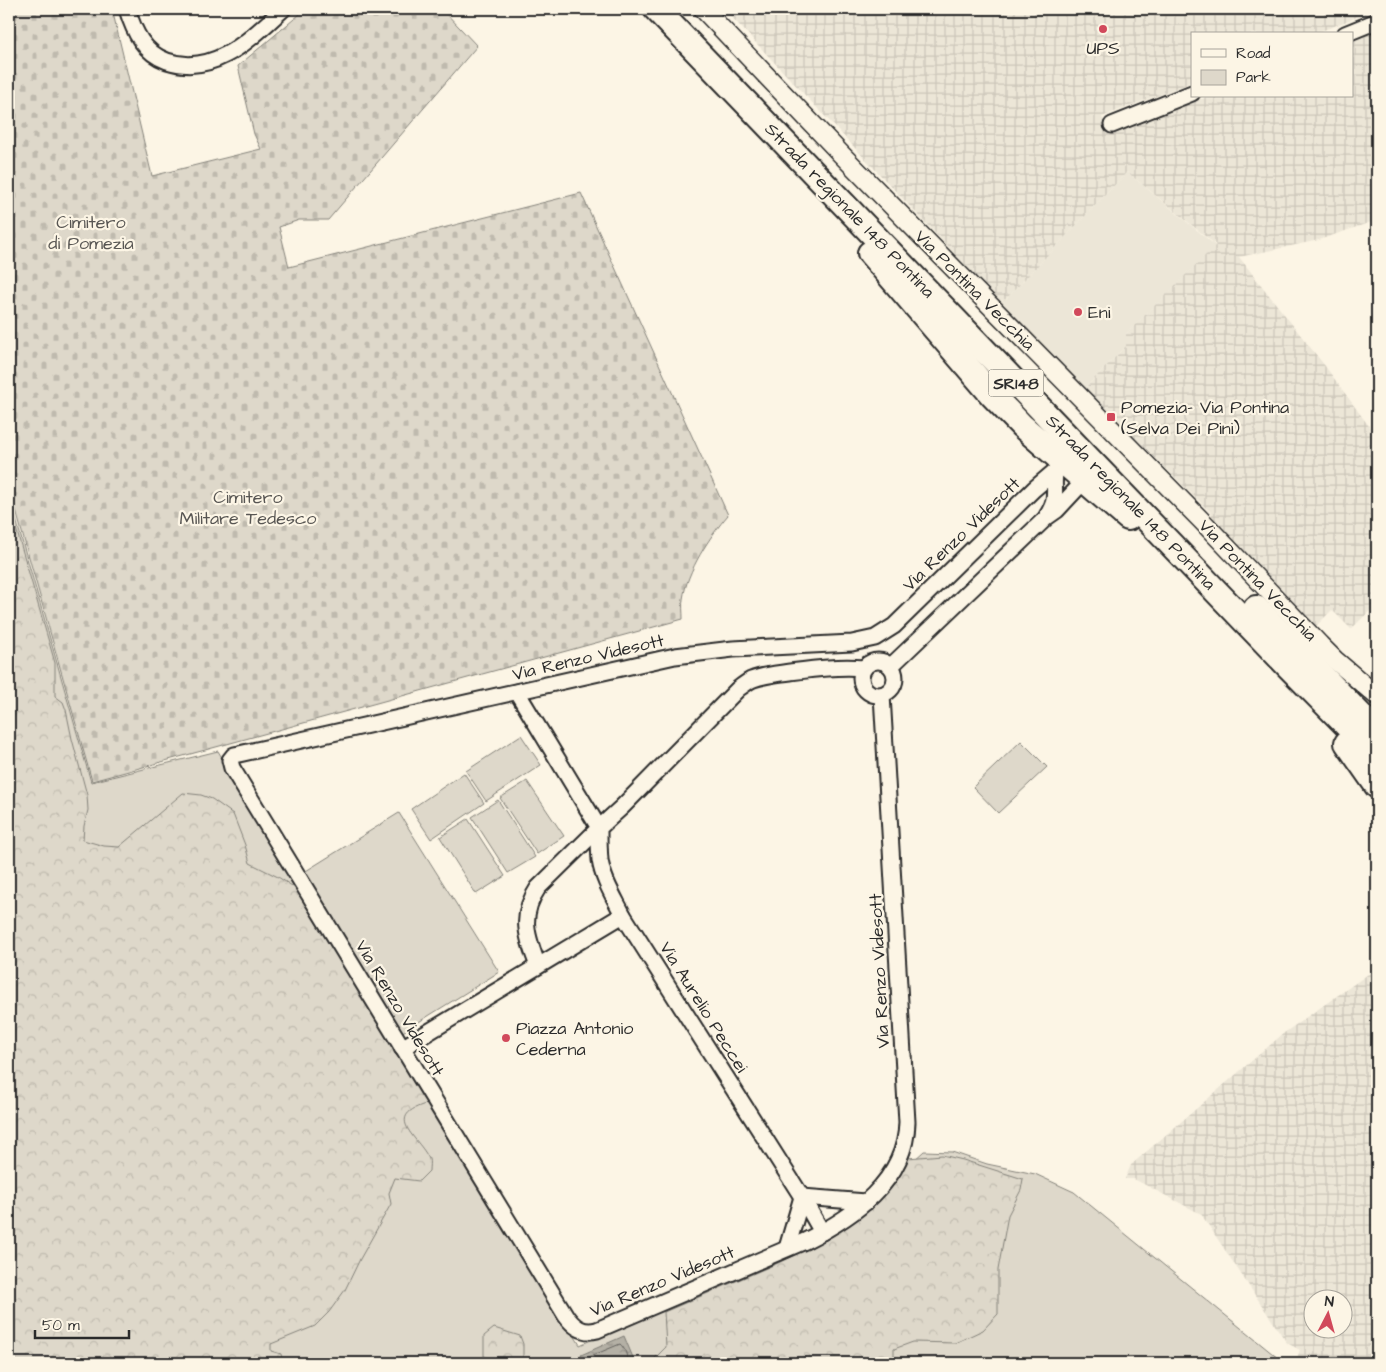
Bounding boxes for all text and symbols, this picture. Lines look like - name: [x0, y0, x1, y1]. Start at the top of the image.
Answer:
- marker: UPS: [1097, 23, 1109, 35]
- legend: [1191, 32, 1354, 98]
- place label: UPS: [1086, 36, 1120, 61]
- text: Road: [1236, 43, 1271, 64]
- text: Park: [1236, 67, 1271, 88]
- street label: Strada regionale 148 Pontina: [758, 117, 940, 304]
- park label: Cimitero di Pomezia: [48, 210, 134, 256]
- street label: Via Pontina Vecchia: [909, 225, 1040, 356]
- place label: Eni: [1088, 300, 1111, 325]
- marker: Eni: [1072, 306, 1084, 318]
- road number: SR148: [988, 369, 1044, 396]
- place label: Pomezia- Via Pontina (Selva Dei Pini): [1121, 395, 1289, 441]
- street label: Strada regionale 148 Pontina: [1039, 409, 1221, 596]
- marker: Pomezia- Via Pontina (Selva Dei Pini): [1105, 411, 1117, 423]
- street label: Via Renzo Videsott: [897, 471, 1026, 597]
- park label: Cimitero Militare Tedesco: [180, 485, 316, 531]
- street label: Via Pontina Vecchia: [1193, 514, 1323, 647]
- street label: Via Renzo Videsott: [510, 628, 667, 687]
- street label: Via Renzo Videsott: [863, 892, 896, 1049]
- street label: Via Renzo Videsott: [349, 935, 451, 1082]
- street label: Via Aurelio Peccei: [653, 937, 754, 1078]
- place label: Piazza Antonio Cederna: [516, 1016, 633, 1062]
- marker: Piazza Antonio Cederna: [500, 1032, 512, 1044]
- street label: Via Renzo Videsott: [586, 1239, 739, 1323]
- north arrow: [1304, 1290, 1354, 1340]
- text: N: [1324, 1292, 1335, 1312]
- scale bar: [35, 1307, 129, 1339]
- text: 50 m: [42, 1315, 80, 1336]

